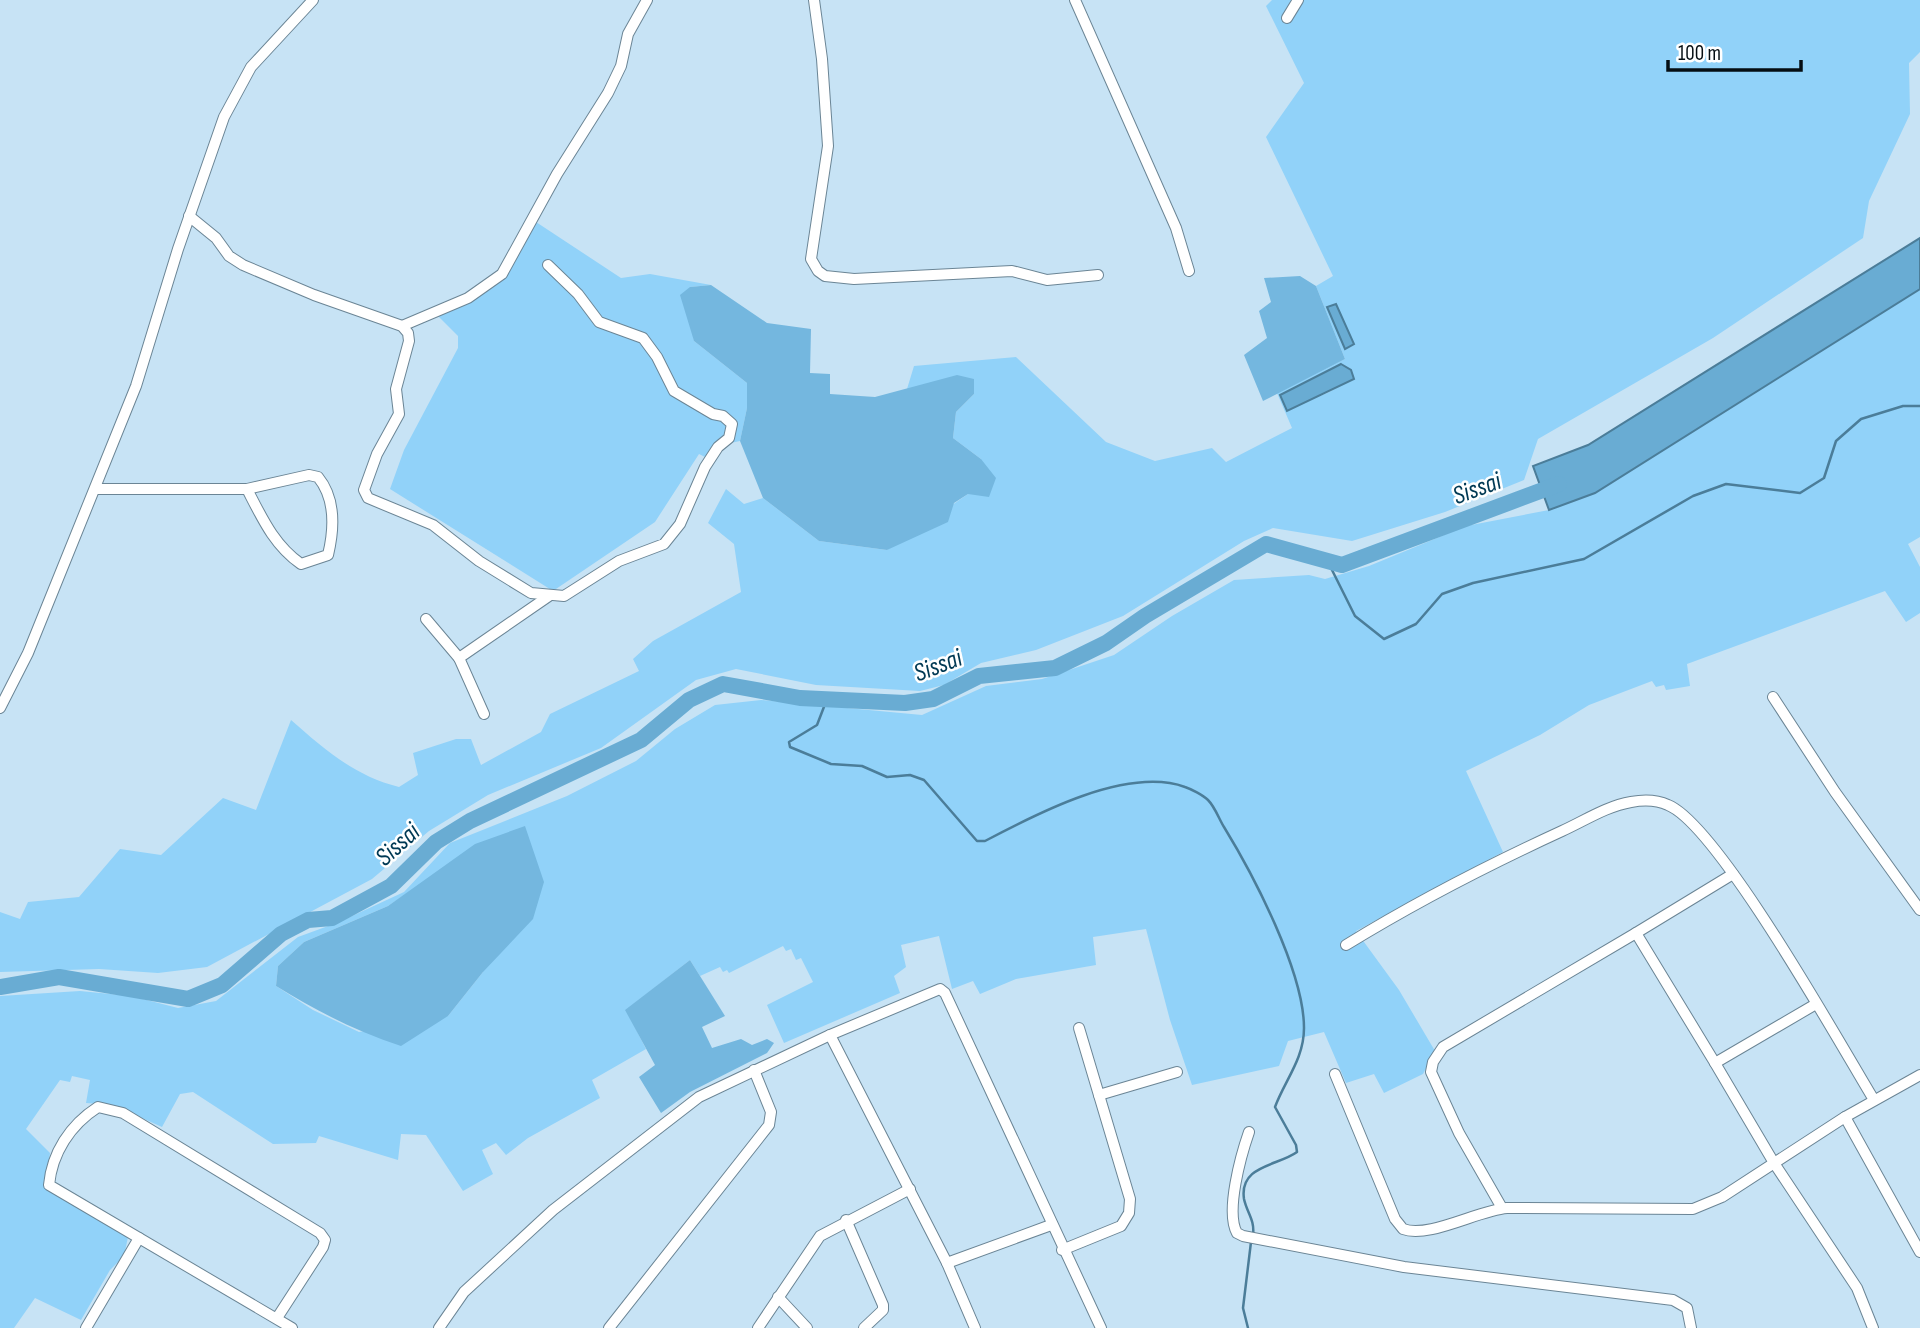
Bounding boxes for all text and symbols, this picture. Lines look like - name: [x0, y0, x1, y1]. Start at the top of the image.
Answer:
- scale bar: [1668, 28, 1801, 72]
- text: 100 m: [1678, 41, 1721, 66]
- water label: Sissai: [1449, 466, 1507, 512]
- water label: Sissai: [910, 642, 968, 689]
- water label: Sissai: [369, 816, 428, 873]

